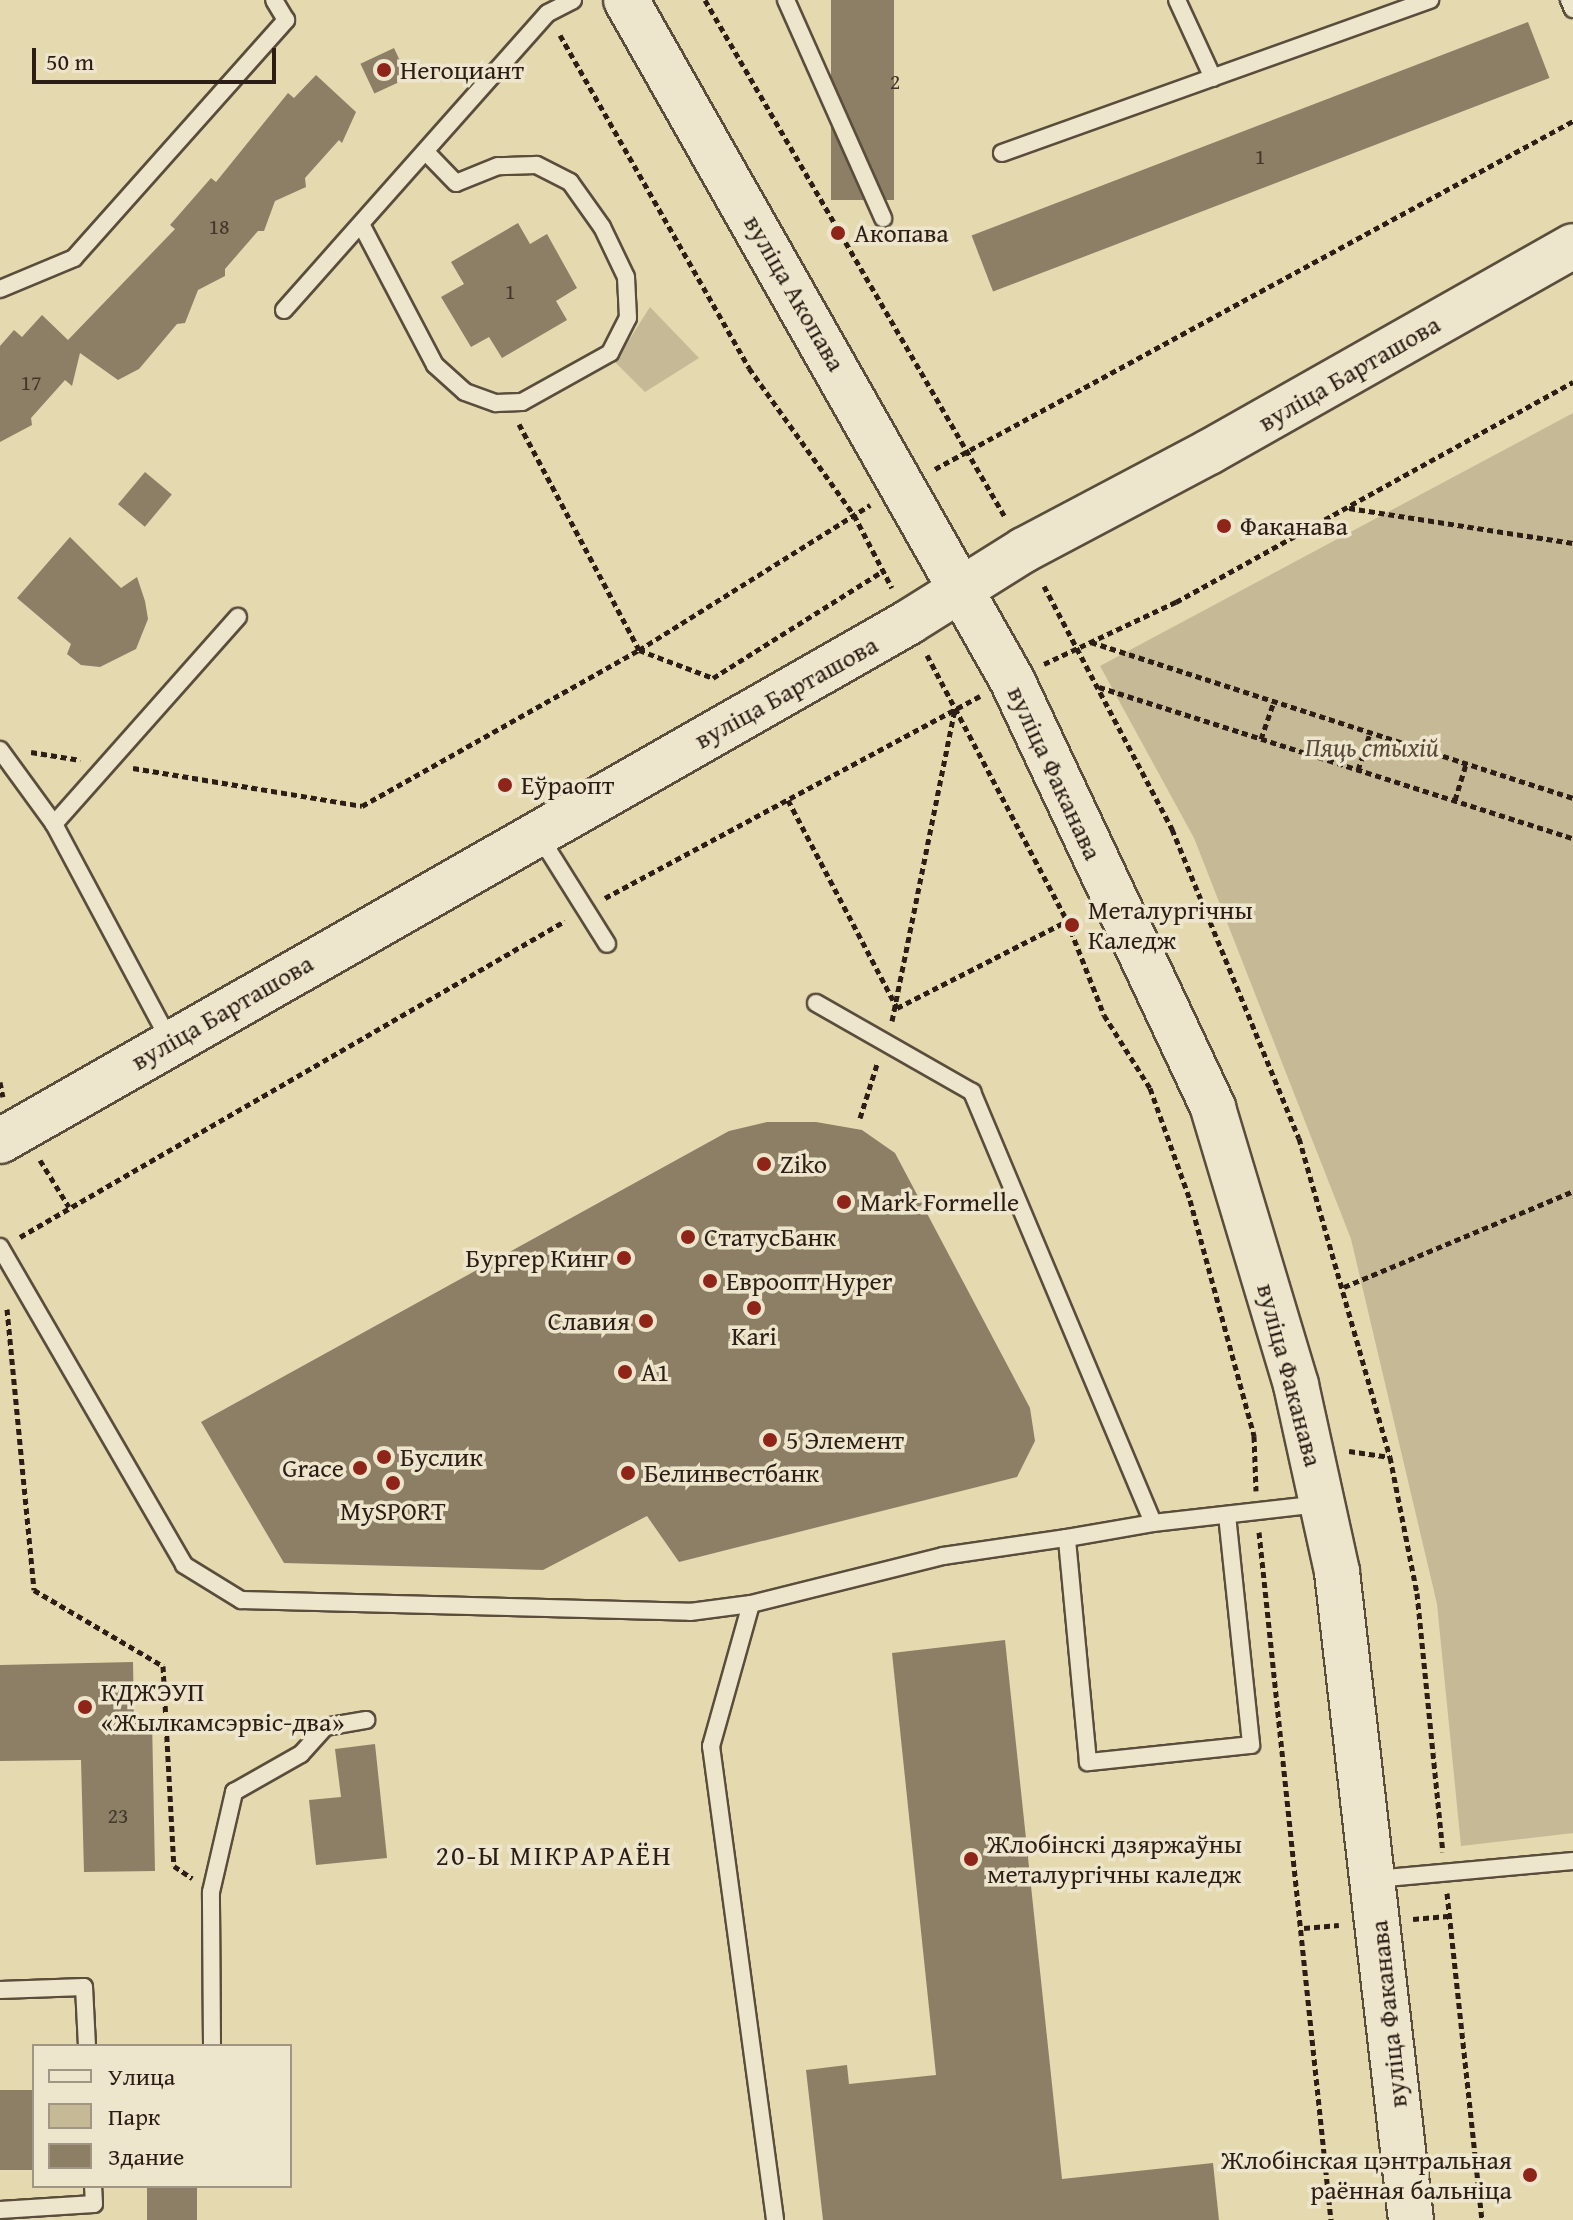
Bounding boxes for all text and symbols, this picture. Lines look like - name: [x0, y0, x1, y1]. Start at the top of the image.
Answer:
- scale bar: [36, 32, 280, 82]
- text: 50 m: [46, 44, 94, 79]
- place label: Негоциант: [400, 54, 524, 86]
- marker: Негоциант: [375, 61, 393, 79]
- house number: 2: [890, 69, 900, 95]
- house number: 1: [1255, 144, 1265, 170]
- street label: вуліца Акопава: [738, 209, 852, 377]
- house number: 18: [208, 214, 230, 240]
- place label: Акопава: [854, 217, 949, 249]
- marker: Акопава: [829, 224, 847, 242]
- house number: 1: [505, 279, 515, 305]
- street label: вуліца Барташова: [1253, 308, 1445, 438]
- house number: 17: [20, 370, 42, 396]
- place label: Факанава: [1240, 510, 1348, 542]
- marker: Факанава: [1215, 517, 1233, 535]
- street label: вуліца Барташова: [689, 629, 883, 755]
- street label: вуліца Факанава: [1001, 681, 1109, 865]
- park label: Пяць стыхій: [1305, 731, 1439, 763]
- place label: Еўраопт: [521, 769, 614, 801]
- marker: Еўраопт: [496, 776, 514, 794]
- place label: Металургічны Каледж: [1088, 894, 1253, 956]
- marker: Металургічны Каледж: [1063, 916, 1081, 934]
- street label: вуліца Барташова: [126, 947, 318, 1077]
- place label: Ziko: [780, 1148, 827, 1180]
- marker: Ziko: [755, 1155, 773, 1173]
- place label: Mark Formelle: [860, 1186, 1019, 1218]
- marker: Mark Formelle: [835, 1193, 853, 1211]
- place label: СтатусБанк: [704, 1221, 836, 1253]
- marker: СтатусБанк: [679, 1228, 697, 1246]
- place label: Бургер Кинг: [466, 1242, 608, 1274]
- marker: Бургер Кинг: [615, 1249, 633, 1267]
- place label: Евроопт Hyper: [726, 1265, 892, 1297]
- marker: Евроопт Hyper: [701, 1272, 719, 1290]
- street label: вуліца Факанава: [1251, 1280, 1329, 1470]
- marker: Kari: [745, 1299, 763, 1317]
- place label: Славия: [548, 1305, 630, 1337]
- marker: Славия: [637, 1312, 655, 1330]
- place label: Kari: [731, 1320, 777, 1352]
- place label: A1: [641, 1356, 669, 1388]
- marker: A1: [616, 1363, 634, 1381]
- place label: 5 Элемент: [786, 1424, 904, 1456]
- marker: 5 Элемент: [761, 1431, 779, 1449]
- place label: Буслик: [400, 1441, 483, 1473]
- marker: Буслик: [375, 1448, 393, 1466]
- place label: Grace: [282, 1452, 344, 1484]
- place label: Белинвестбанк: [644, 1457, 819, 1489]
- marker: Grace: [351, 1459, 369, 1477]
- marker: Белинвестбанк: [619, 1464, 637, 1482]
- marker: MySPORT: [384, 1474, 402, 1492]
- place label: MySPORT: [340, 1495, 446, 1527]
- place label: КДЖЭУП «Жылкамсэрвіс-два»: [101, 1676, 344, 1738]
- marker: КДЖЭУП «Жылкамсэрвіс-два»: [76, 1698, 94, 1716]
- house number: 23: [107, 1803, 129, 1829]
- place label: Жлобінскі дзяржаўны металургічны каледж: [987, 1828, 1242, 1890]
- district label: 20-Ы МІКРАРАЁН: [435, 1838, 673, 1872]
- marker: Жлобінскі дзяржаўны металургічны каледж: [962, 1850, 980, 1868]
- street label: вуліца Факанава: [1363, 1919, 1413, 2109]
- legend: [32, 2044, 292, 2188]
- text: Улица: [108, 2059, 175, 2094]
- text: Парк: [108, 2099, 160, 2134]
- text: Здание: [108, 2139, 184, 2174]
- place label: Жлобінская цэнтральная раённая бальніца: [1221, 2144, 1512, 2206]
- marker: Жлобінская цэнтральная раённая бальніца: [1519, 2164, 1541, 2186]

